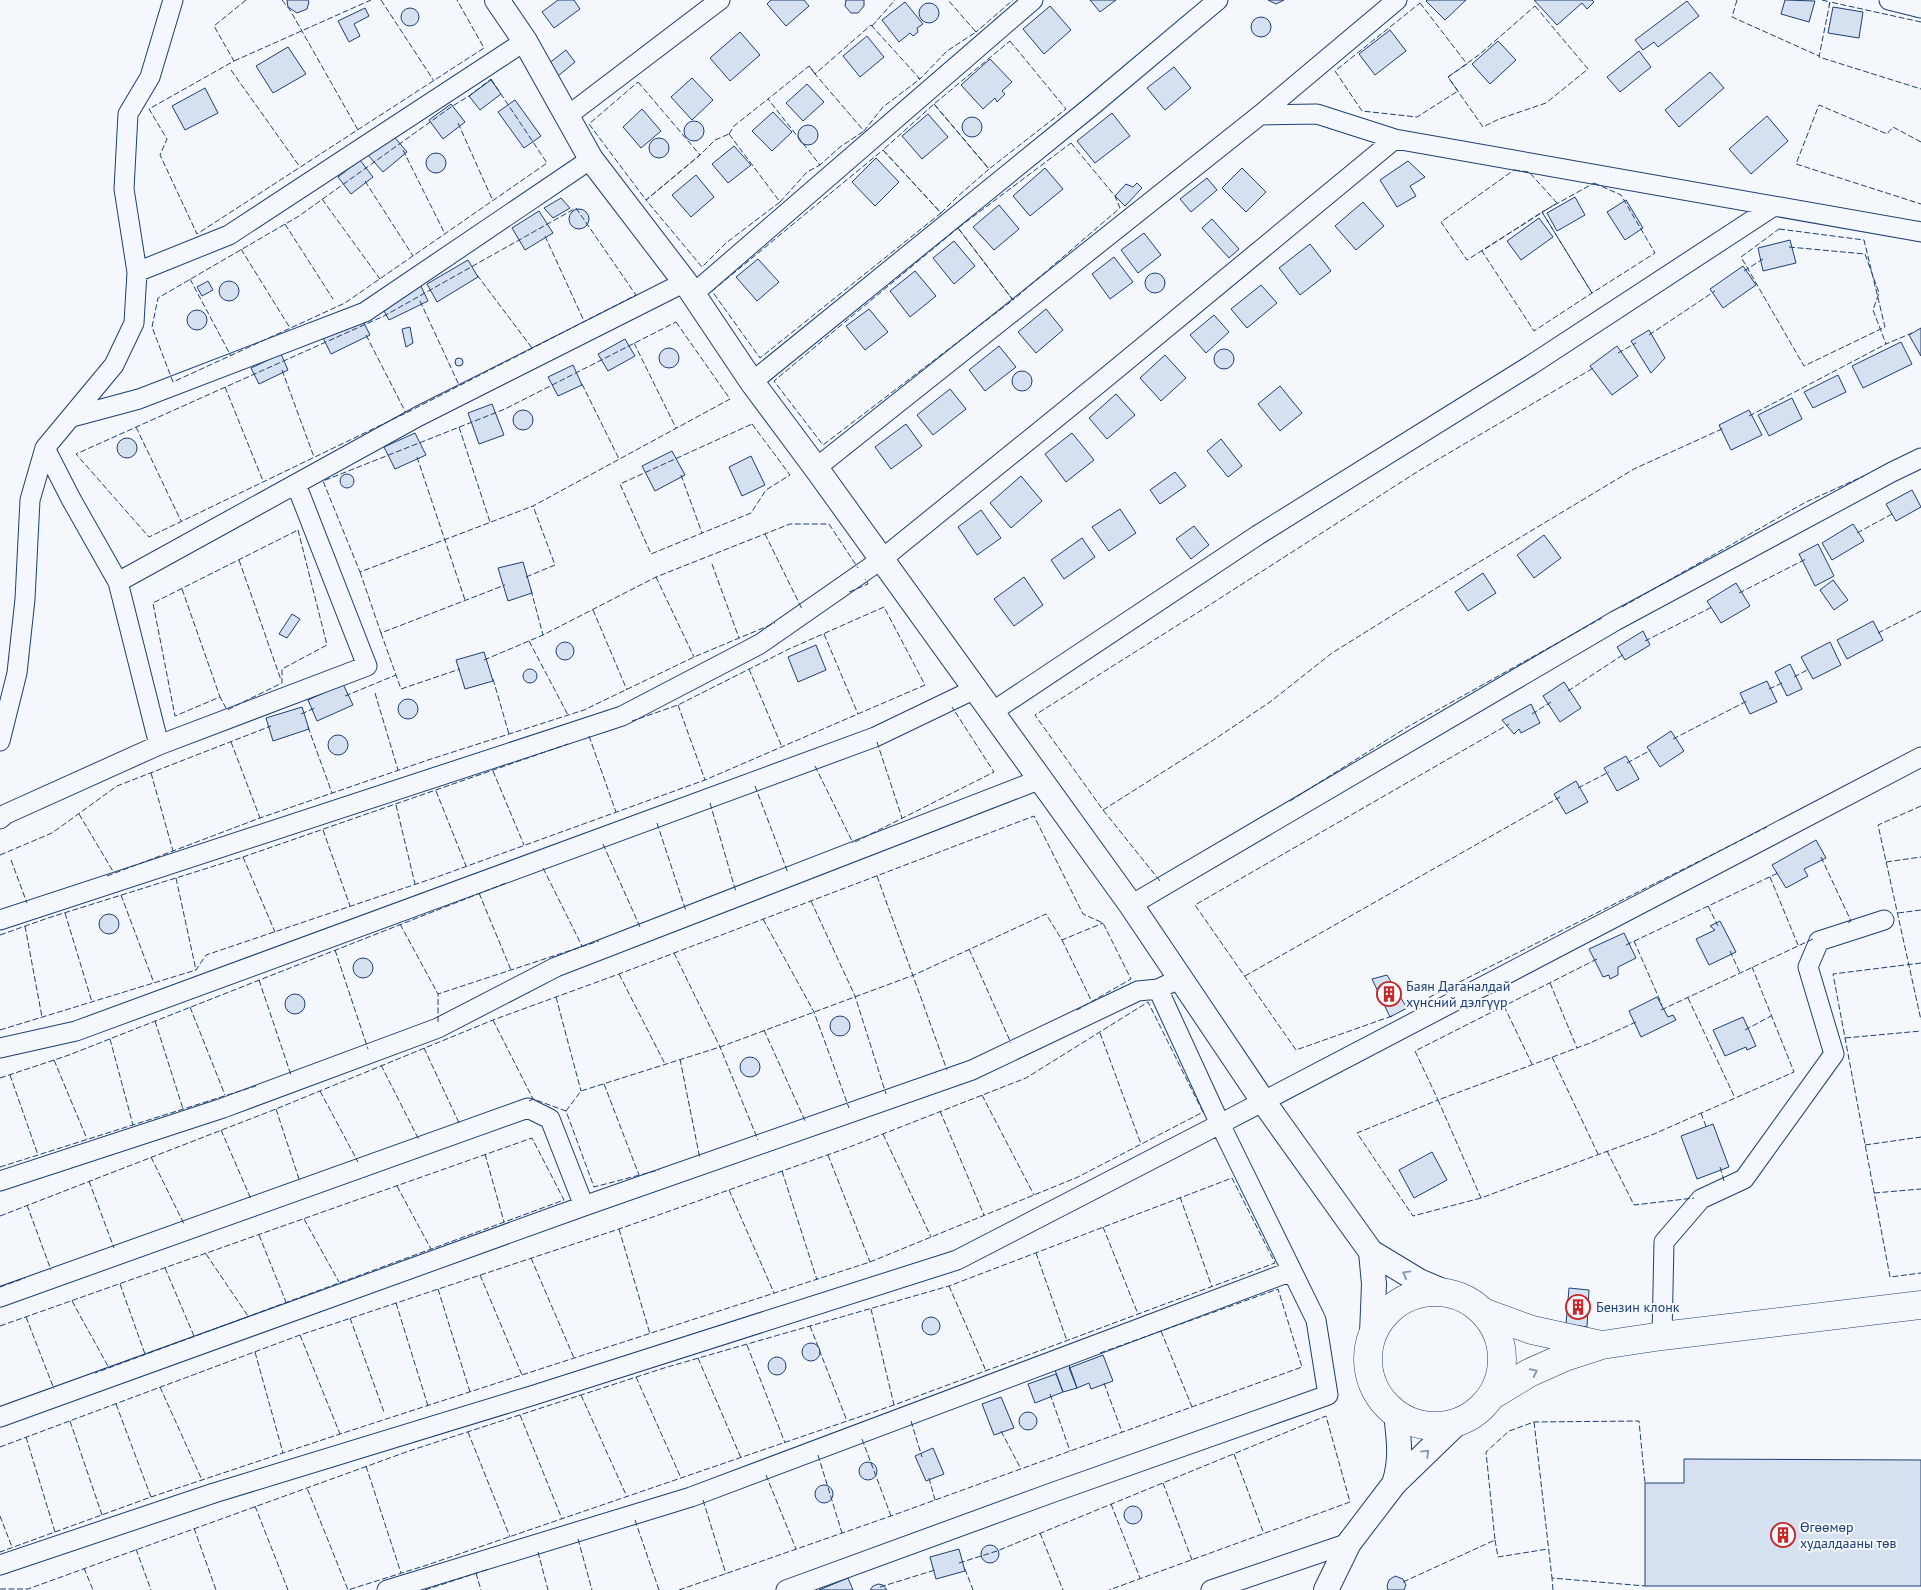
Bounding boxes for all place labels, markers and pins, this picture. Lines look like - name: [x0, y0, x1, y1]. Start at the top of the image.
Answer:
- place label: Баян Даганалдай хүнсний дэлгүүр: [1406, 977, 1510, 1011]
- building icon: Баян Даганалдай хүнсний дэлгүүр: [1376, 981, 1402, 1007]
- building icon: Бензин клонк: [1565, 1294, 1591, 1320]
- place label: Бензин клонк: [1596, 1298, 1680, 1316]
- place label: Өгөөмөр худалдааны төв: [1800, 1518, 1896, 1552]
- building icon: Өгөөмөр худалдааны төв: [1770, 1522, 1796, 1548]

